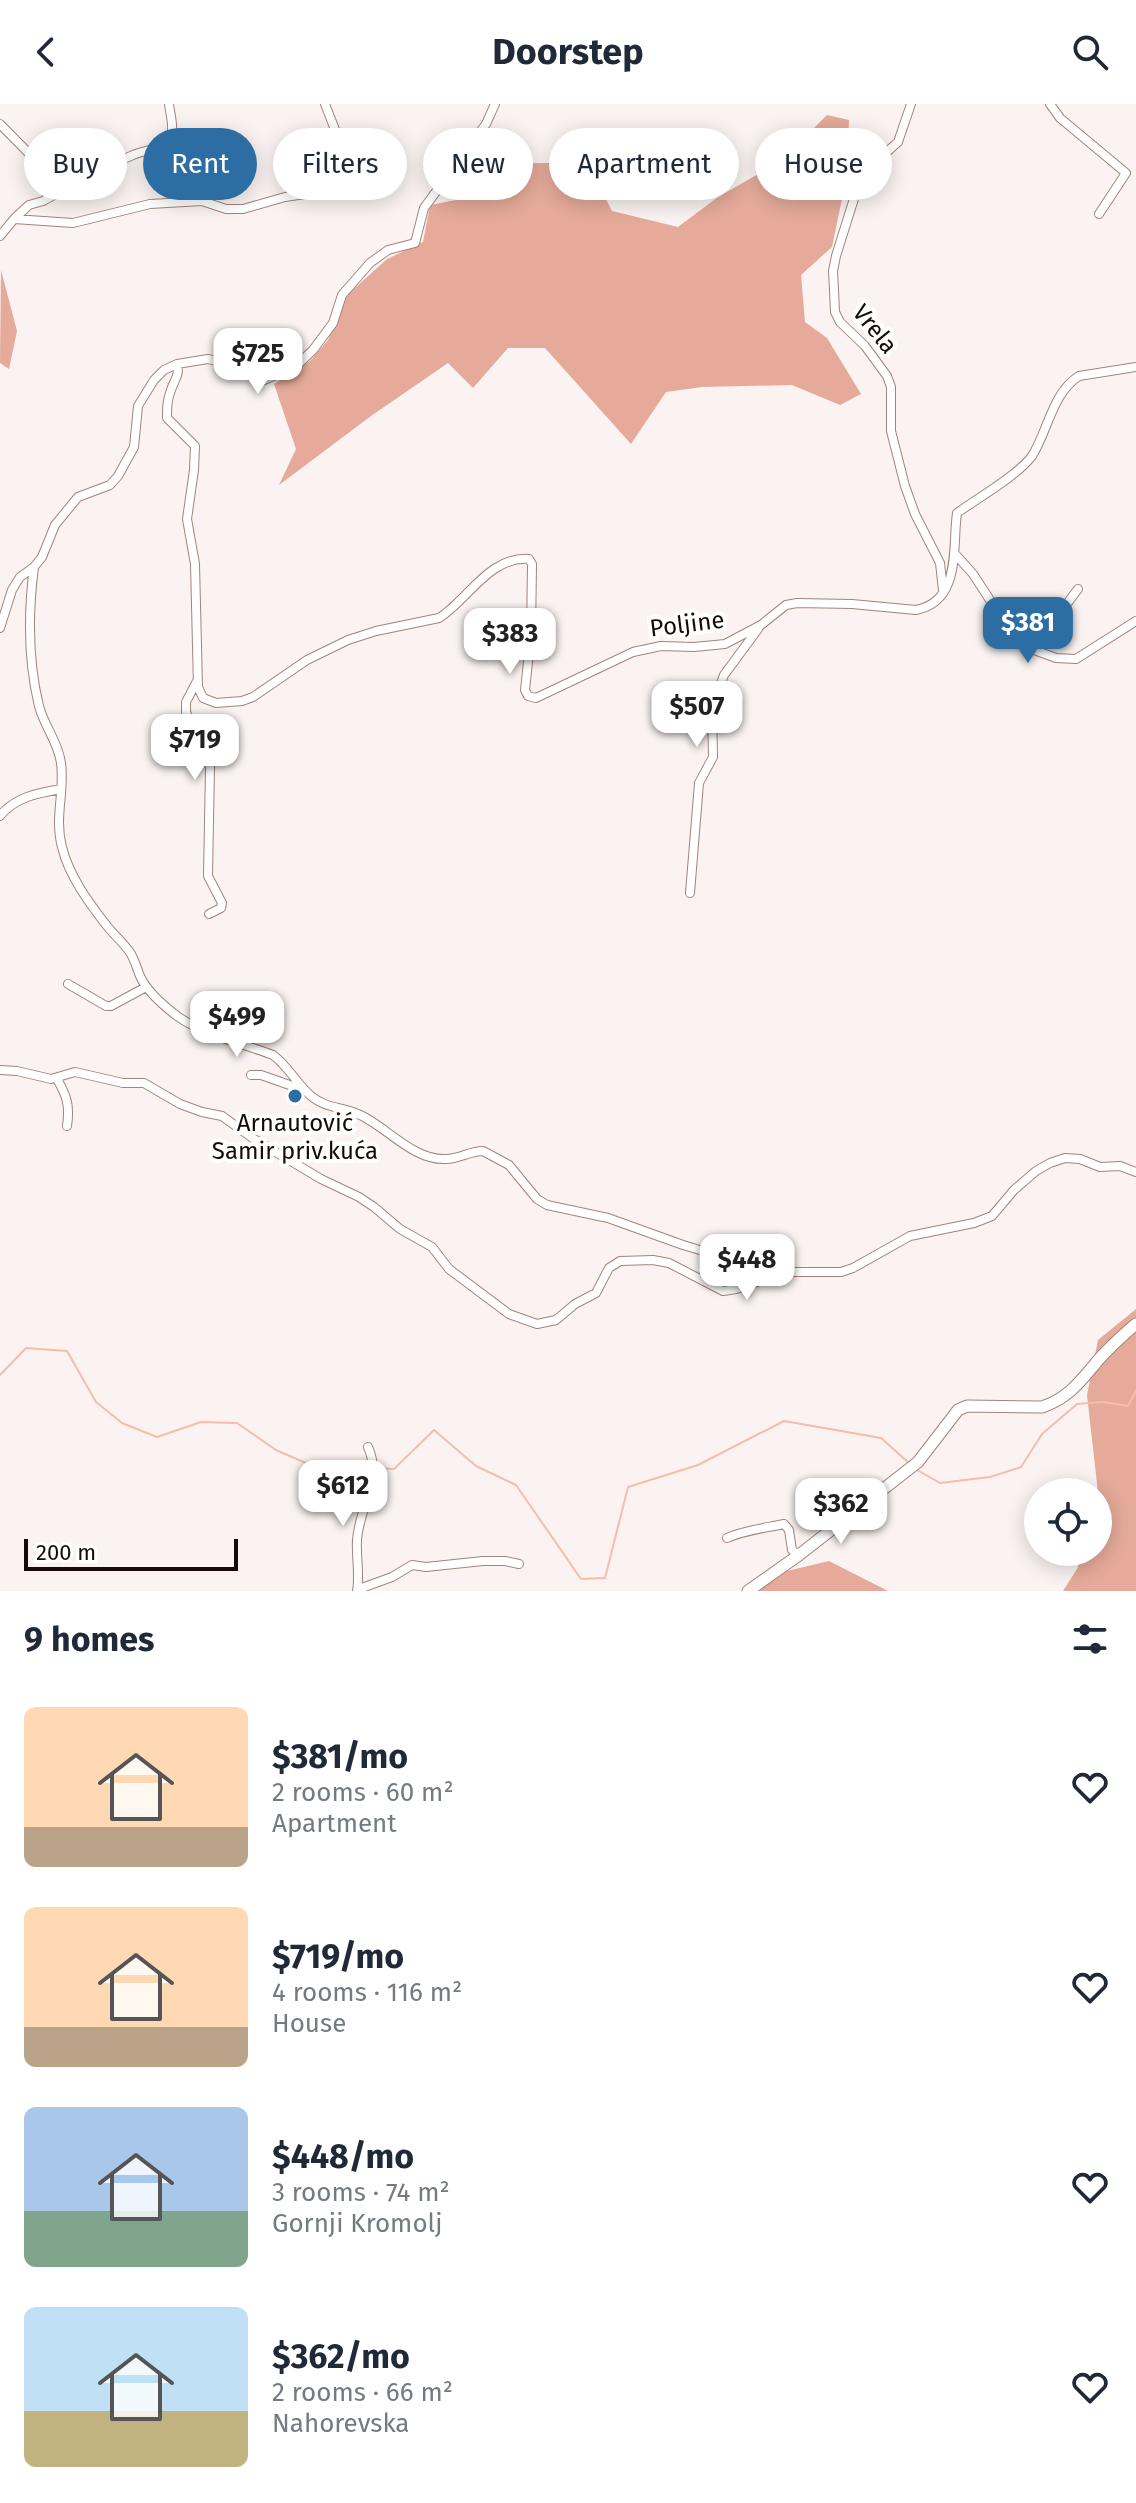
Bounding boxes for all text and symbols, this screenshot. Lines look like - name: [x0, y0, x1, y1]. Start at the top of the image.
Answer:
- icon: back: [24, 30, 68, 74]
- text: Doorstep: [492, 30, 644, 74]
- icon: search: [1068, 30, 1112, 74]
- chip: Buy: [24, 128, 127, 200]
- chip: Rent: [143, 128, 257, 200]
- chip: Filters: [273, 128, 407, 200]
- chip: New: [423, 128, 533, 200]
- chip: Apartment: [549, 128, 739, 200]
- chip: House: [755, 128, 892, 200]
- street label: Vrela: [847, 299, 903, 359]
- pin: $725: [211, 328, 305, 396]
- text: $725: [231, 338, 285, 369]
- pin: $381: [981, 597, 1075, 665]
- street label: Poljine: [648, 606, 726, 642]
- text: $381: [1001, 607, 1055, 638]
- pin: $383: [463, 608, 557, 676]
- text: $383: [482, 618, 538, 649]
- pin: $507: [650, 681, 744, 749]
- text: $507: [669, 691, 725, 722]
- pin: $719: [148, 714, 242, 782]
- text: $719: [169, 724, 221, 755]
- pin: $499: [190, 991, 284, 1059]
- text: $499: [208, 1001, 266, 1032]
- marker: Arnautović Samir priv.kuća: [286, 1087, 304, 1105]
- place label: Arnautović Samir priv.kuća: [212, 1109, 378, 1165]
- pin: $448: [700, 1234, 794, 1302]
- text: $448: [718, 1244, 776, 1275]
- pin: $612: [296, 1460, 390, 1528]
- text: $612: [317, 1470, 370, 1501]
- pin: $362: [794, 1478, 888, 1546]
- map controls: [1024, 1478, 1112, 1566]
- button: locate: [1024, 1478, 1112, 1566]
- text: $362: [813, 1488, 869, 1519]
- scale bar: [24, 1535, 238, 1571]
- text: 200 m: [36, 1539, 96, 1566]
- icon: filters: [1068, 1617, 1112, 1661]
- text: 9 homes: [24, 1619, 155, 1660]
- text: $381/mo: [272, 1736, 408, 1777]
- icon: home: [88, 1739, 184, 1835]
- icon: heart: [1068, 1765, 1112, 1809]
- text: 2 rooms · 60 m²: [272, 1777, 454, 1808]
- text: Apartment: [272, 1808, 397, 1839]
- text: $719/mo: [272, 1936, 404, 1977]
- icon: home: [88, 1939, 184, 2035]
- icon: heart: [1068, 1965, 1112, 2009]
- text: 4 rooms · 116 m²: [272, 1977, 462, 2008]
- text: House: [272, 2008, 346, 2039]
- text: $448/mo: [272, 2136, 414, 2177]
- icon: home: [88, 2139, 184, 2235]
- icon: heart: [1068, 2165, 1112, 2209]
- text: 3 rooms · 74 m²: [272, 2177, 450, 2208]
- text: Gornji Kromolj: [272, 2208, 442, 2239]
- text: $362/mo: [272, 2336, 410, 2377]
- icon: home: [88, 2339, 184, 2435]
- icon: heart: [1068, 2365, 1112, 2409]
- text: 2 rooms · 66 m²: [272, 2377, 453, 2408]
- text: Nahorevska: [272, 2408, 409, 2439]

